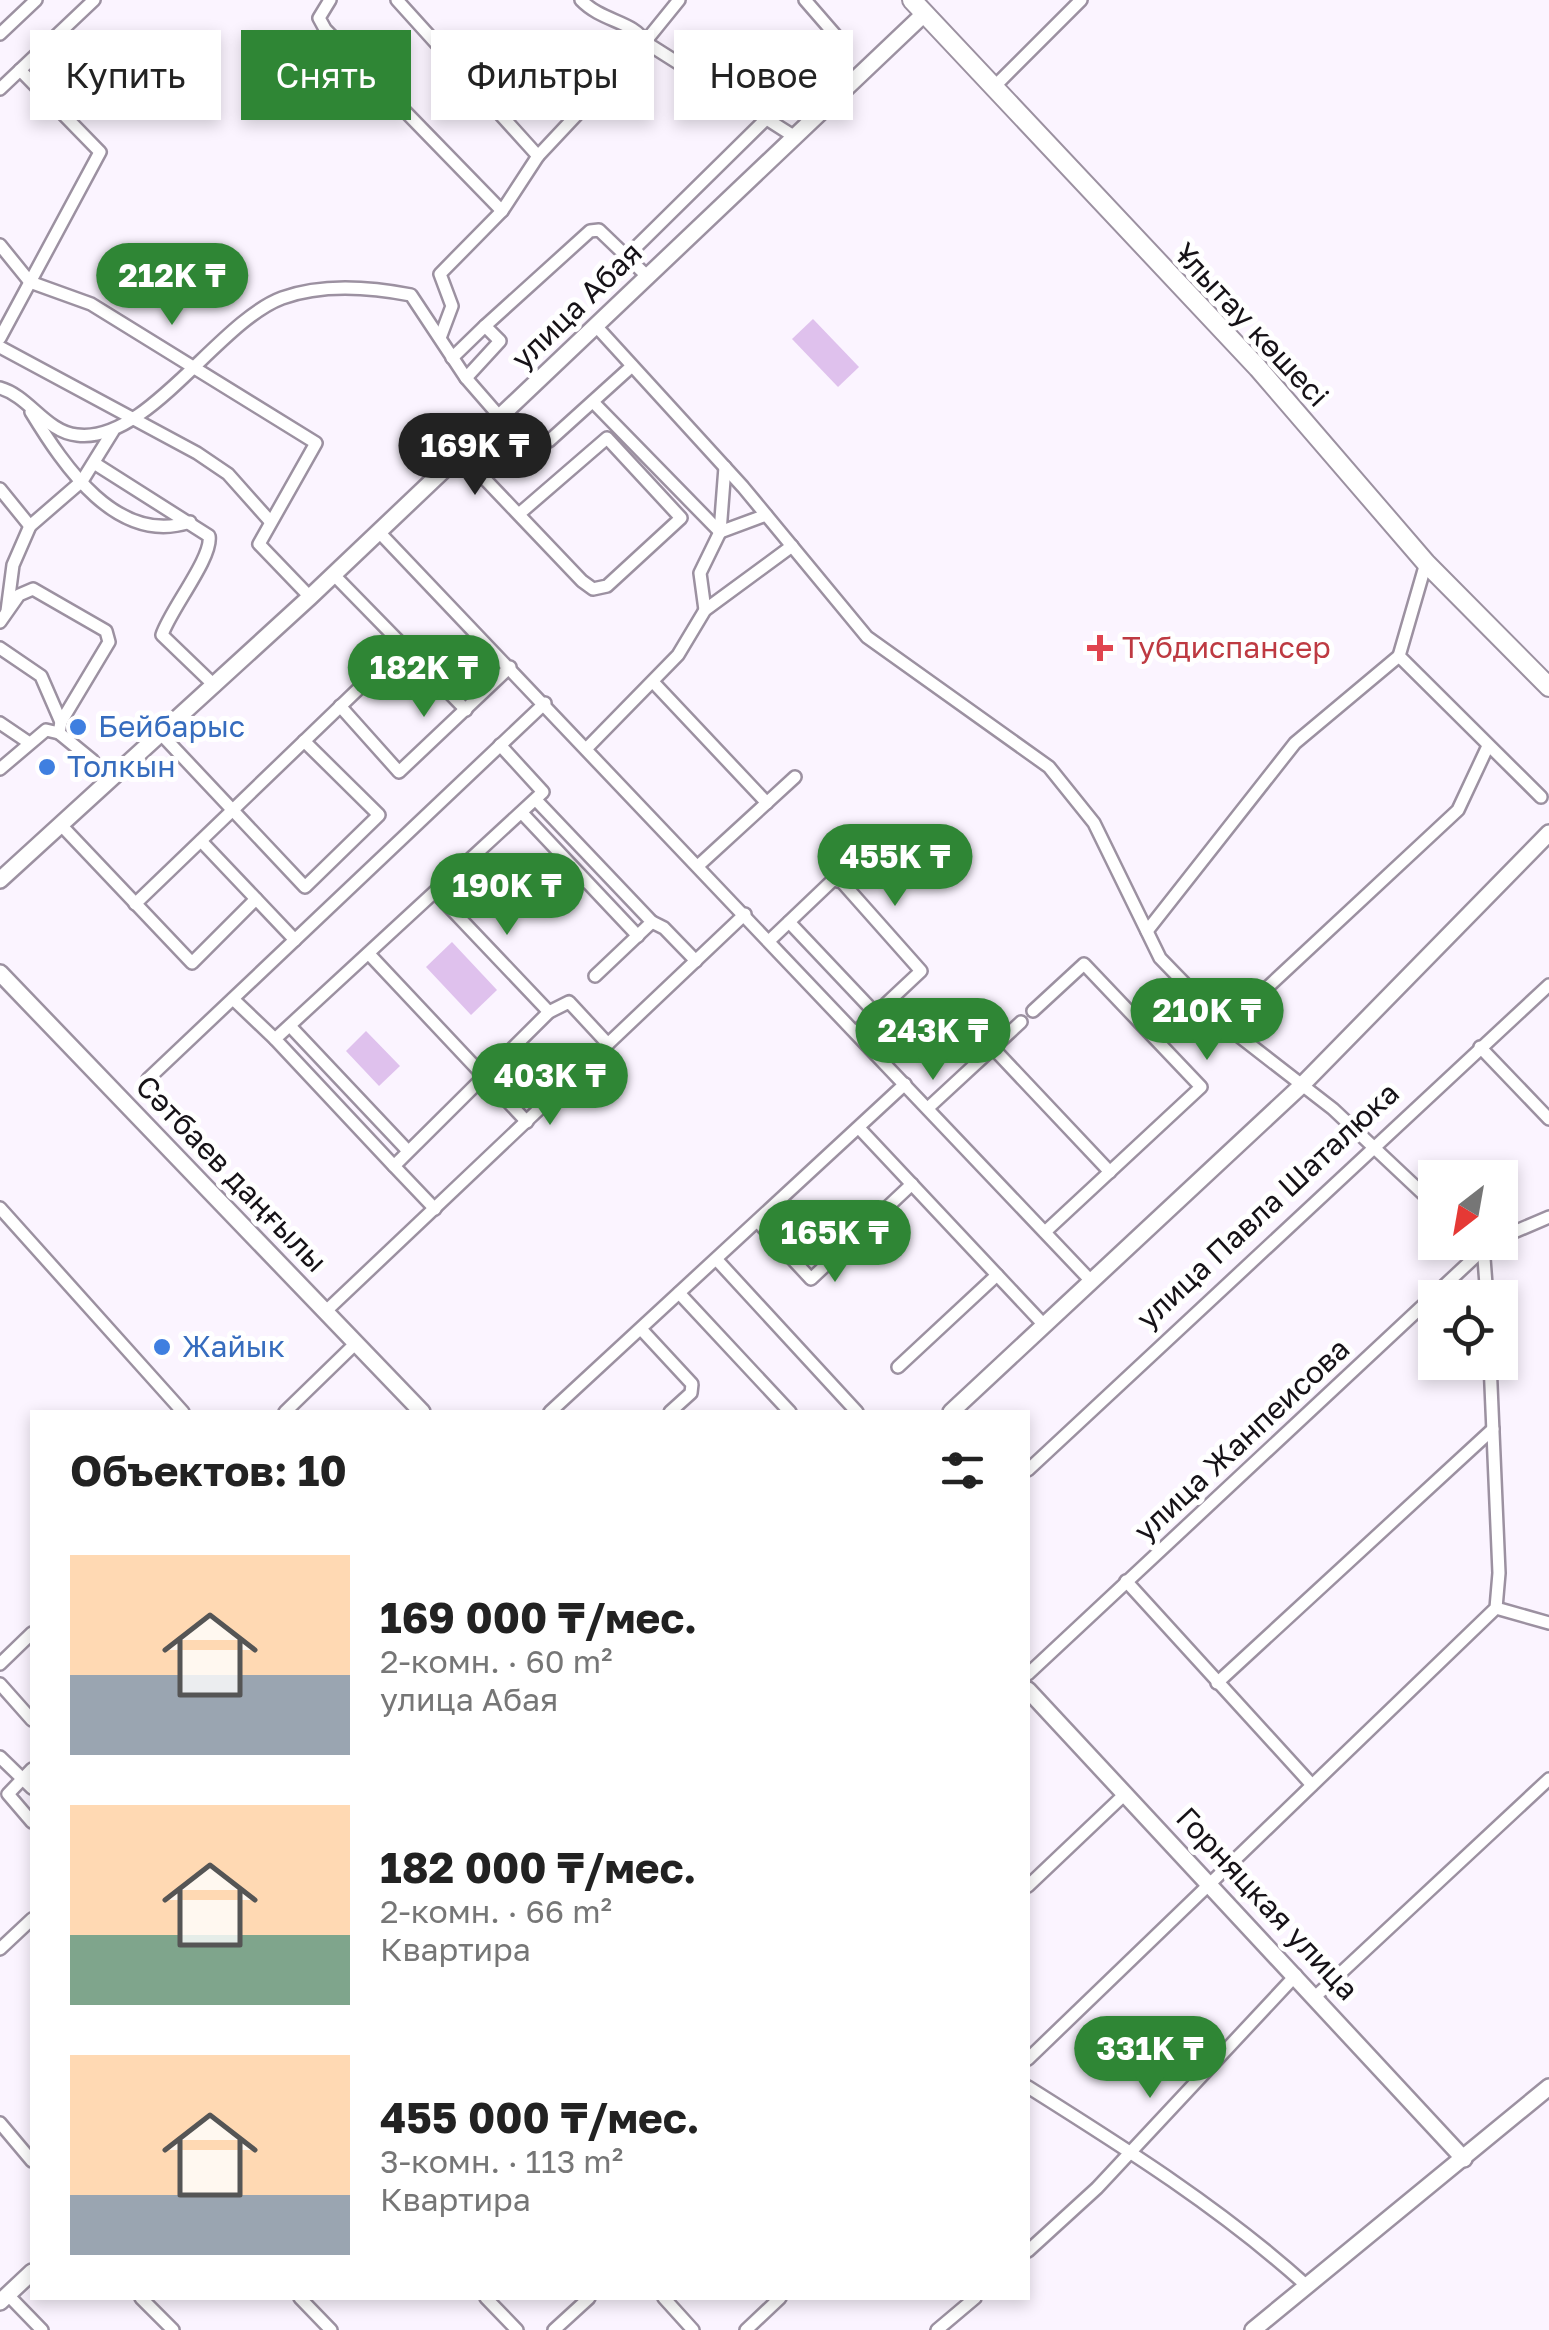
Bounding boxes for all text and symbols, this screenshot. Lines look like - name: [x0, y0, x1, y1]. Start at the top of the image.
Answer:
- chip: Купить: [30, 30, 221, 120]
- chip: Снять: [241, 30, 411, 120]
- chip: Фильтры: [431, 30, 654, 120]
- chip: Новое: [674, 30, 853, 120]
- street label: улица Абая: [504, 234, 649, 376]
- street label: Ұлытау көшесі: [1167, 235, 1337, 414]
- pin: 212K ₸: [91, 243, 253, 328]
- text: 212K ₸: [118, 256, 226, 294]
- pin: 169K ₸: [394, 413, 556, 498]
- text: 169K ₸: [420, 426, 530, 464]
- place label: Тубдиспансер: [1122, 629, 1331, 665]
- pin: 182K ₸: [343, 635, 505, 720]
- marker: Тубдиспансер: [1087, 635, 1113, 661]
- text: 182K ₸: [370, 648, 478, 686]
- place label: Бейбарыс: [98, 708, 245, 744]
- marker: Бейбарыс: [67, 716, 89, 738]
- place label: Толкын: [67, 748, 176, 784]
- marker: Толкын: [36, 756, 58, 778]
- pin: 455K ₸: [814, 824, 976, 909]
- text: 455K ₸: [839, 837, 951, 875]
- pin: 190K ₸: [426, 853, 588, 938]
- text: 190K ₸: [452, 866, 562, 904]
- pin: 210K ₸: [1126, 978, 1288, 1063]
- text: 210K ₸: [1153, 991, 1261, 1029]
- pin: 243K ₸: [852, 998, 1014, 1083]
- text: 243K ₸: [877, 1011, 989, 1049]
- pin: 403K ₸: [469, 1043, 631, 1128]
- text: 403K ₸: [494, 1056, 606, 1094]
- street label: Сәтбаев даңғылы: [129, 1068, 335, 1279]
- street label: улица Павла Шаталюка: [1129, 1074, 1406, 1336]
- north arrow: [1418, 1160, 1518, 1260]
- map controls: [1418, 1160, 1518, 1380]
- pin: 165K ₸: [754, 1200, 916, 1285]
- text: 165K ₸: [781, 1213, 889, 1251]
- button: locate: [1418, 1280, 1518, 1380]
- place label: Жайык: [182, 1328, 285, 1364]
- street label: улица Жанпеисова: [1126, 1330, 1356, 1548]
- marker: Жайык: [151, 1336, 173, 1358]
- icon: filters: [935, 1443, 990, 1498]
- text: Объектов: 10: [70, 1445, 347, 1495]
- text: 169 000 ₸/мес.: [380, 1592, 697, 1642]
- icon: home: [150, 1595, 270, 1715]
- text: 2-комн. · 60 m²: [380, 1642, 612, 1680]
- text: улица Абая: [380, 1680, 558, 1718]
- street label: Горняцкая улица: [1169, 1799, 1366, 2007]
- text: 182 000 ₸/мес.: [380, 1842, 696, 1892]
- icon: home: [150, 1845, 270, 1965]
- text: 2-комн. · 66 m²: [380, 1892, 612, 1930]
- text: Квартира: [380, 1930, 531, 1968]
- pin: 331K ₸: [1069, 2016, 1231, 2101]
- text: 331K ₸: [1096, 2029, 1204, 2067]
- text: 455 000 ₸/мес.: [380, 2092, 700, 2142]
- icon: home: [150, 2095, 270, 2215]
- text: 3-комн. · 113 m²: [380, 2142, 623, 2180]
- text: Квартира: [380, 2180, 531, 2218]

